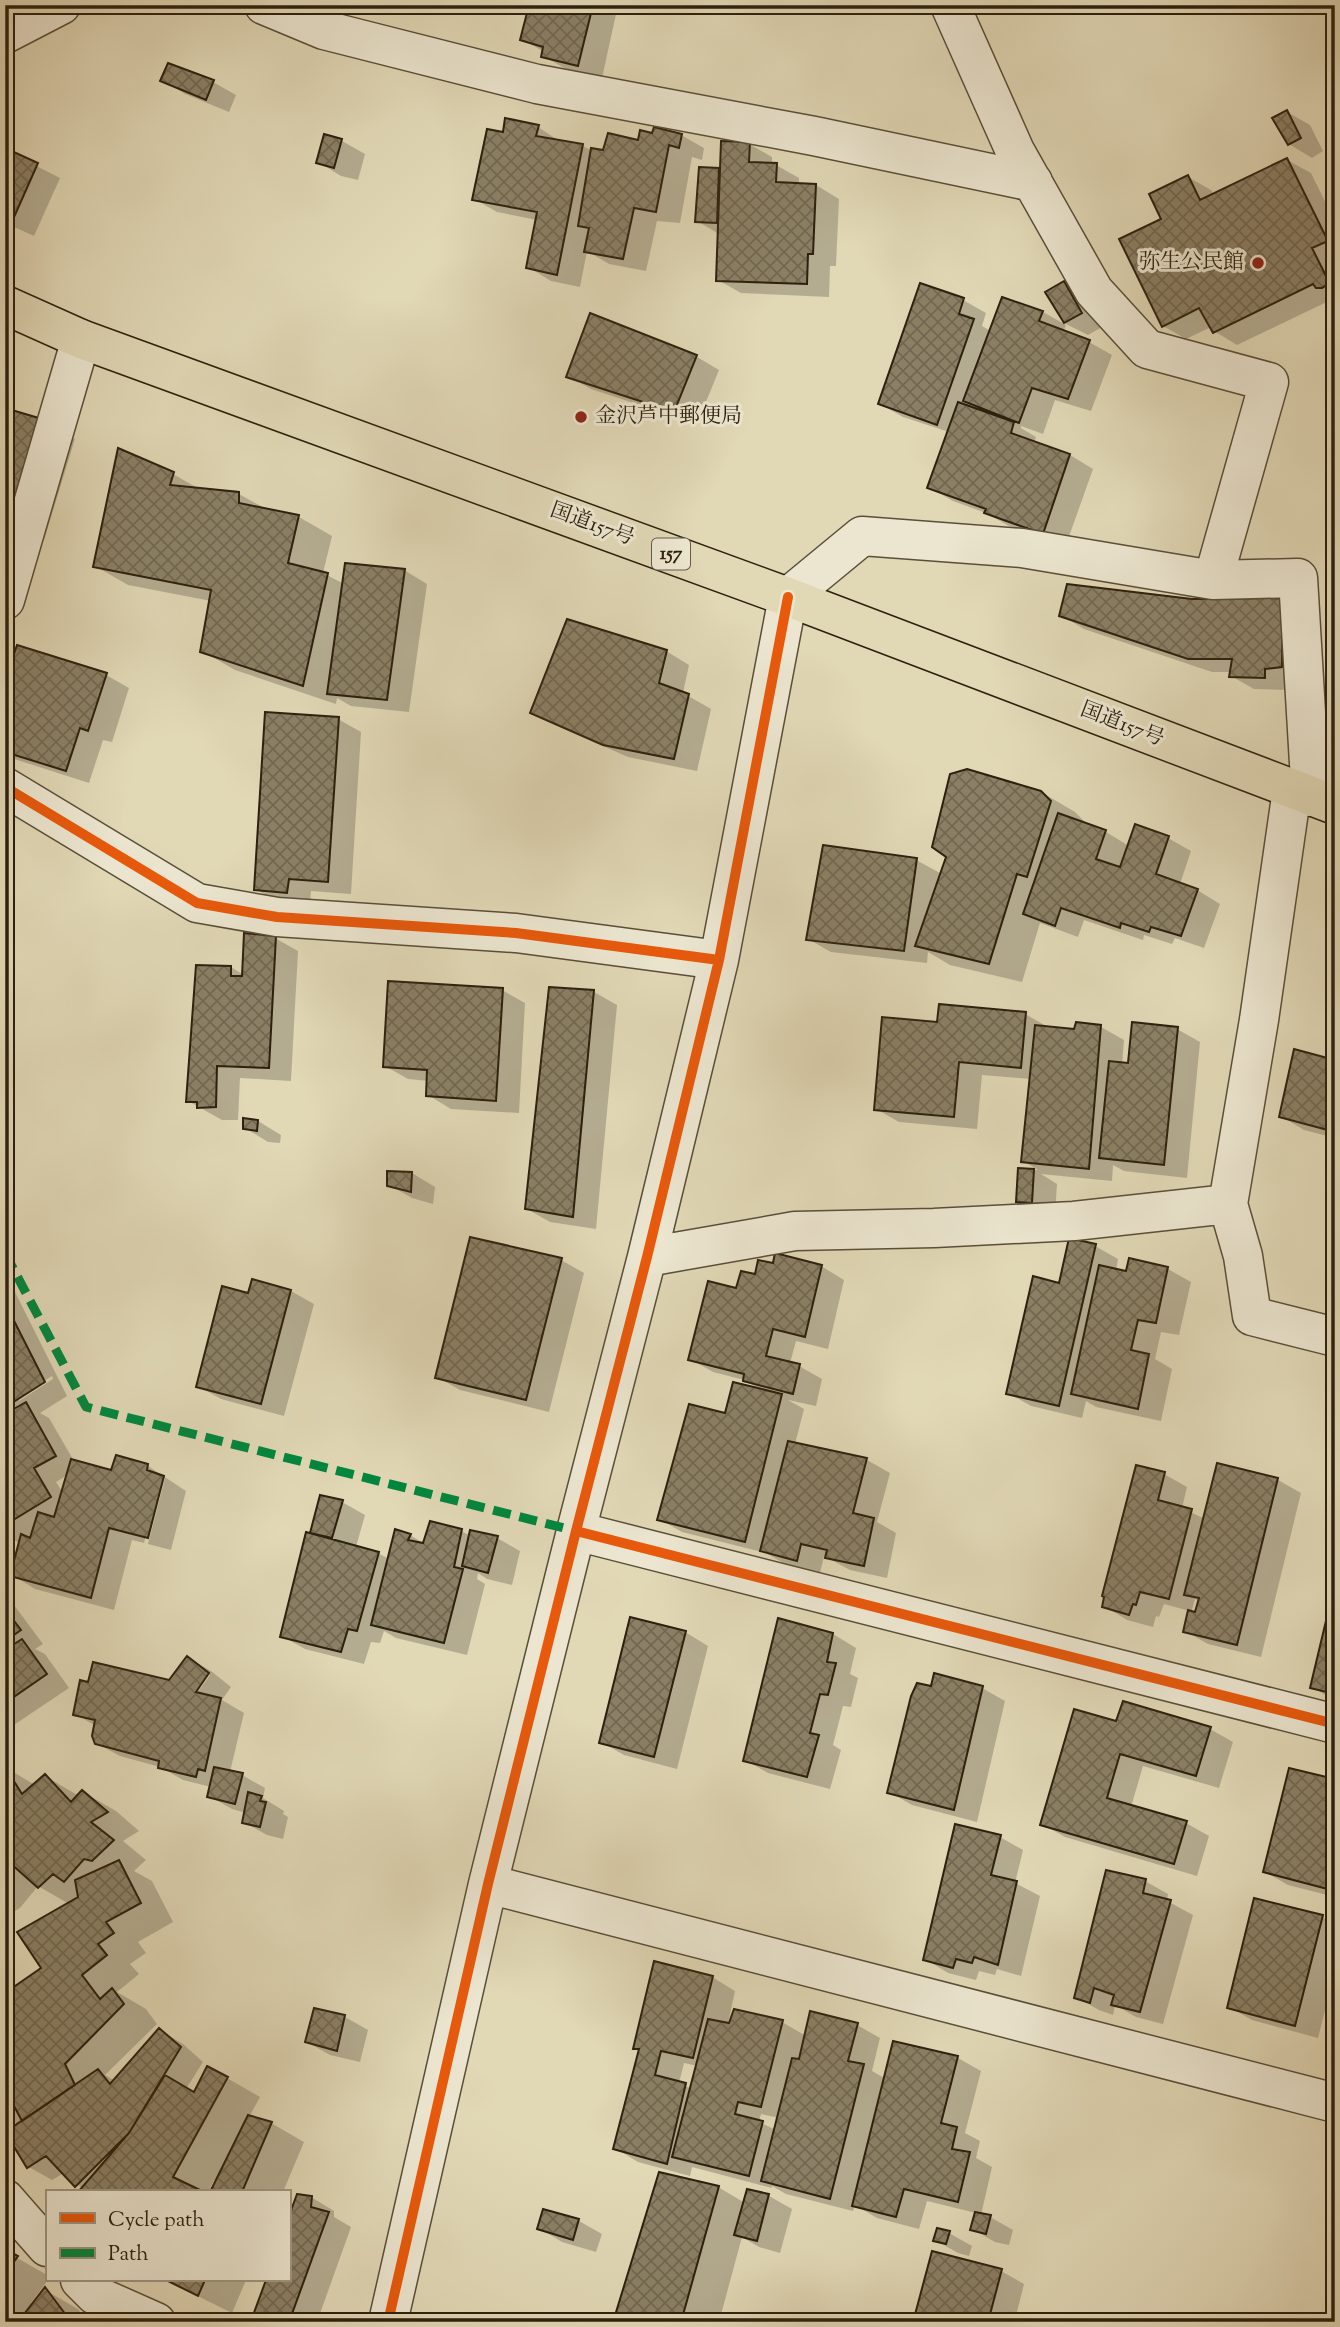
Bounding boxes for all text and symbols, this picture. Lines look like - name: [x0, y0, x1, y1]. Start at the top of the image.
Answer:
- place label: 弥生公民館: [1139, 248, 1244, 278]
- marker: 弥生公民館: [1250, 255, 1266, 271]
- place label: 金沢芦中郵便局: [595, 402, 742, 432]
- marker: 金沢芦中郵便局: [573, 409, 589, 425]
- street label: 国道157号: [546, 496, 638, 554]
- road number: 157: [652, 538, 690, 569]
- street label: 国道157号: [1076, 695, 1168, 755]
- legend: [46, 2190, 290, 2282]
- text: Cycle path: [108, 2206, 205, 2236]
- text: Path: [108, 2240, 149, 2270]

